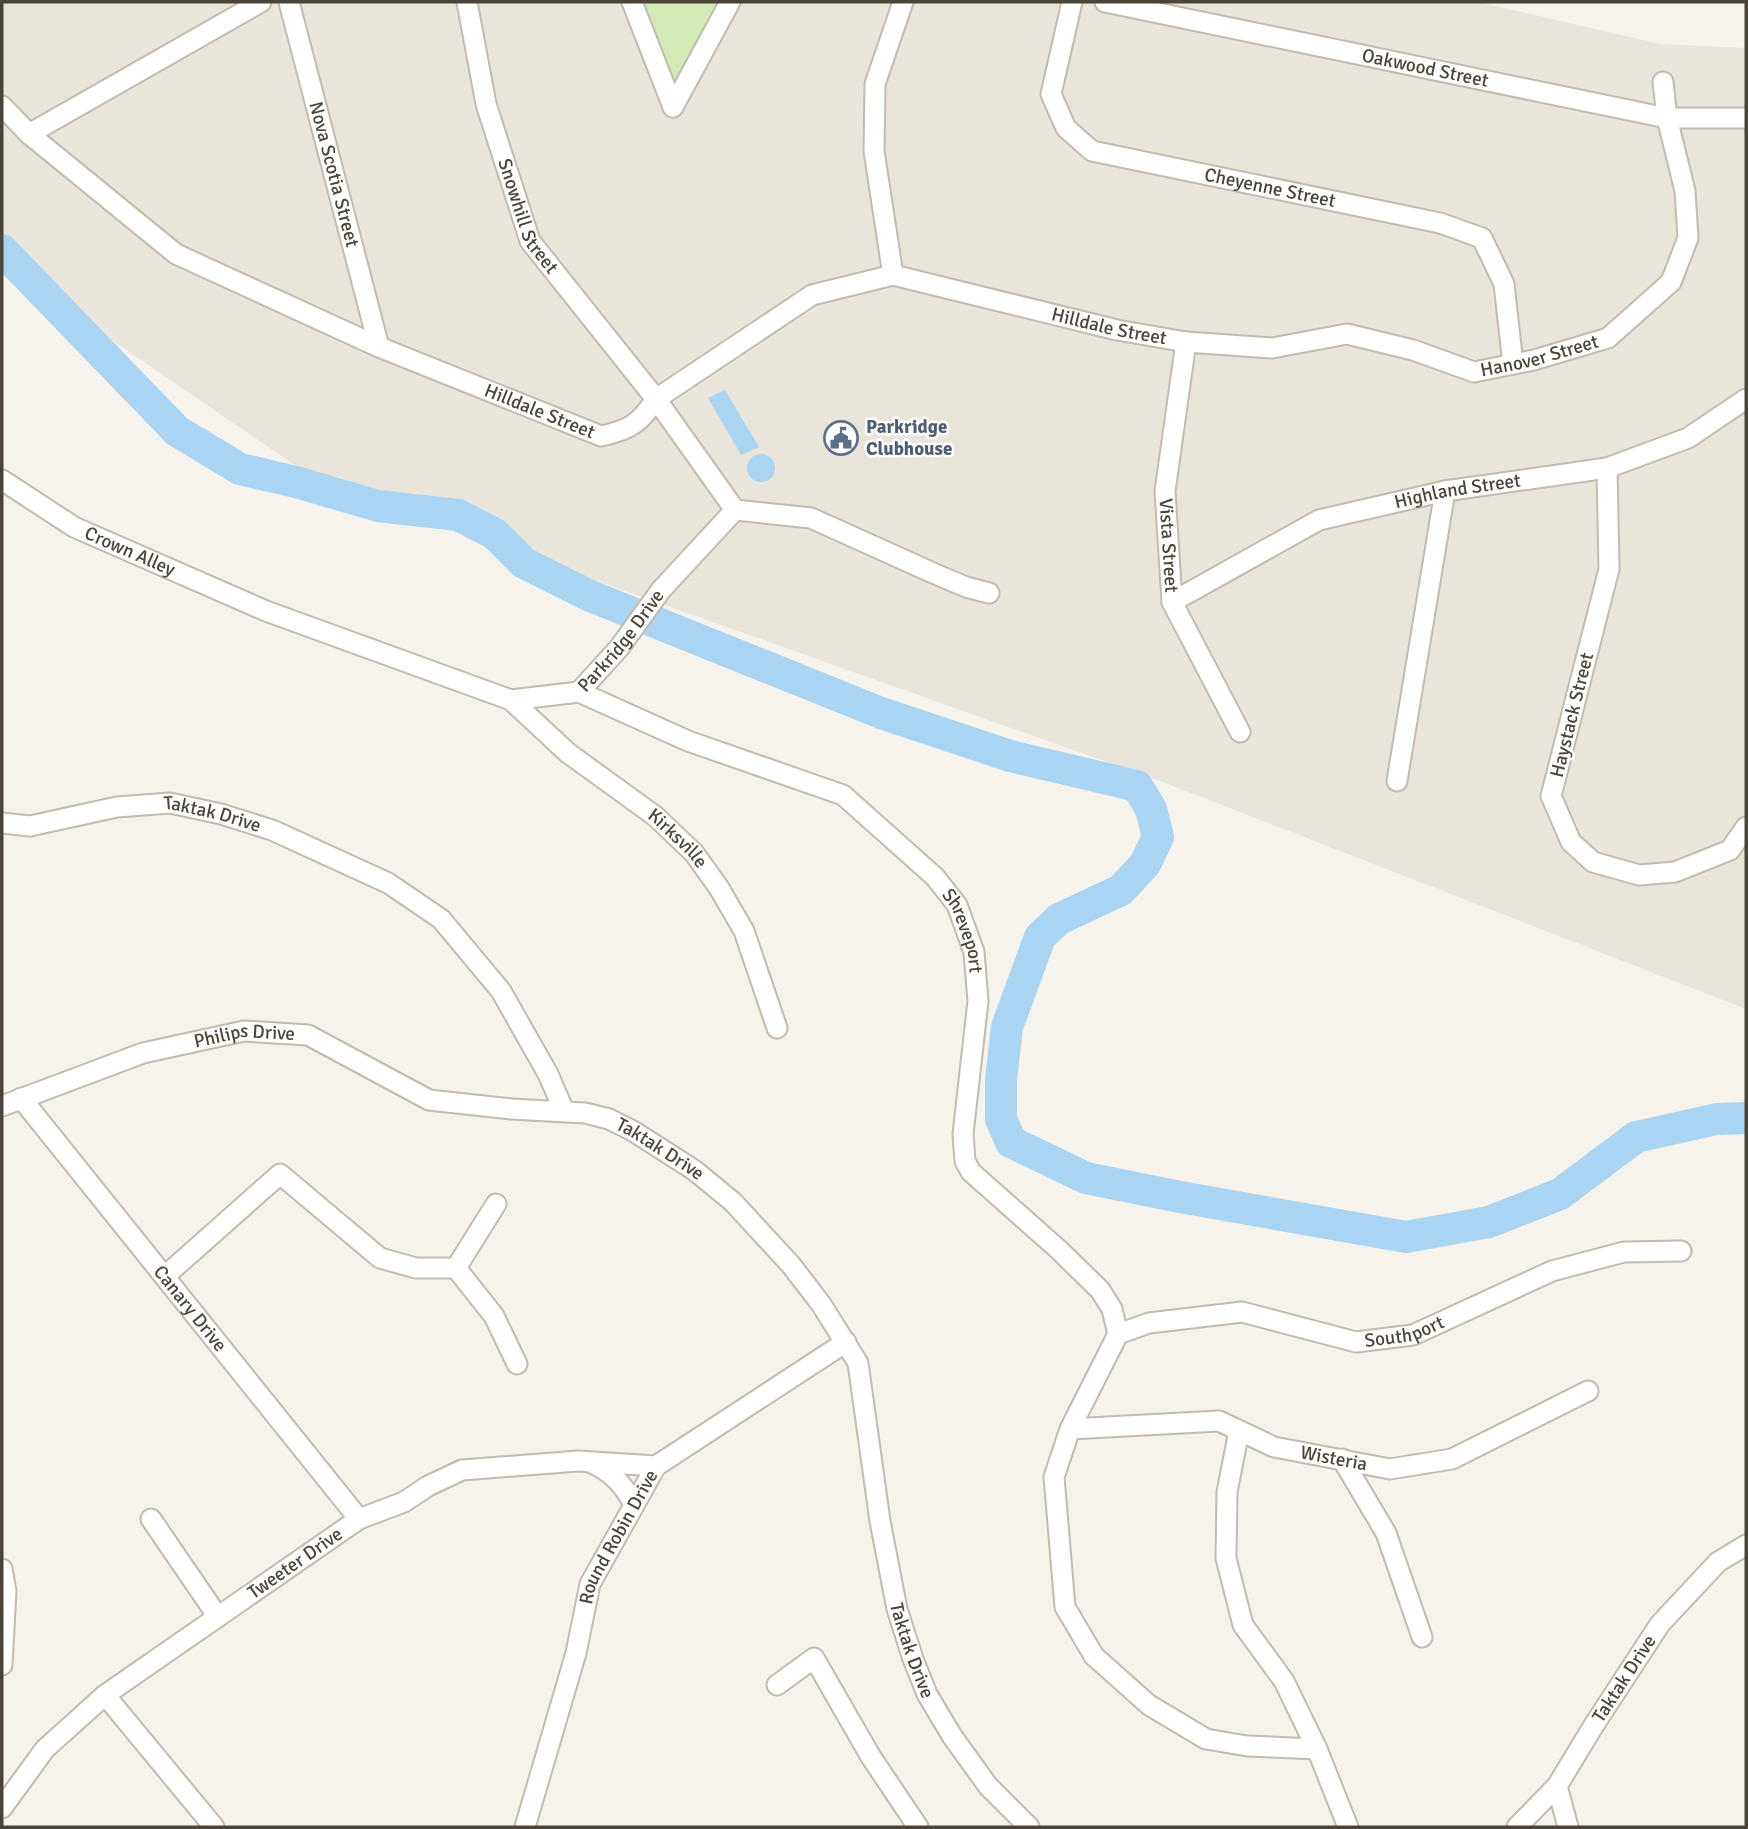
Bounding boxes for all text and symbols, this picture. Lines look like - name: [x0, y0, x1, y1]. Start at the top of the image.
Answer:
- street label: Oakwood Street: [1360, 43, 1491, 93]
- street label: Nova Scotia Street: [303, 99, 365, 250]
- street label: Snowhill Street: [492, 156, 564, 279]
- street label: Cheyenne Street: [1202, 163, 1338, 213]
- street label: Hilldale Street: [1049, 302, 1169, 350]
- street label: Hanover Street: [1478, 329, 1602, 382]
- street label: Hilldale Street: [481, 378, 599, 444]
- place label: Parkridge Clubhouse: [866, 415, 952, 461]
- public building icon: Parkridge Clubhouse: [822, 419, 860, 457]
- street label: Highland Street: [1392, 468, 1523, 514]
- street label: Vista Street: [1153, 498, 1183, 594]
- street label: Crown Alley: [81, 521, 179, 582]
- street label: Parkridge Drive: [573, 585, 670, 697]
- street label: Haystack Street: [1545, 650, 1599, 780]
- street label: Taktak Drive: [163, 791, 264, 838]
- street label: Kirksville: [643, 803, 713, 873]
- street label: Shreveport: [937, 884, 988, 974]
- street label: Philips Drive: [192, 1019, 296, 1054]
- street label: Taktak Drive: [612, 1112, 709, 1185]
- street label: Canary Drive: [148, 1260, 232, 1357]
- street label: Southport: [1363, 1310, 1448, 1353]
- street label: Wisteria: [1298, 1440, 1369, 1476]
- street label: Round Robin Drive: [574, 1466, 663, 1606]
- street label: Tweeter Drive: [243, 1522, 347, 1605]
- street label: Taktak Drive: [884, 1601, 939, 1702]
- street label: Taktak Drive: [1587, 1630, 1662, 1727]

